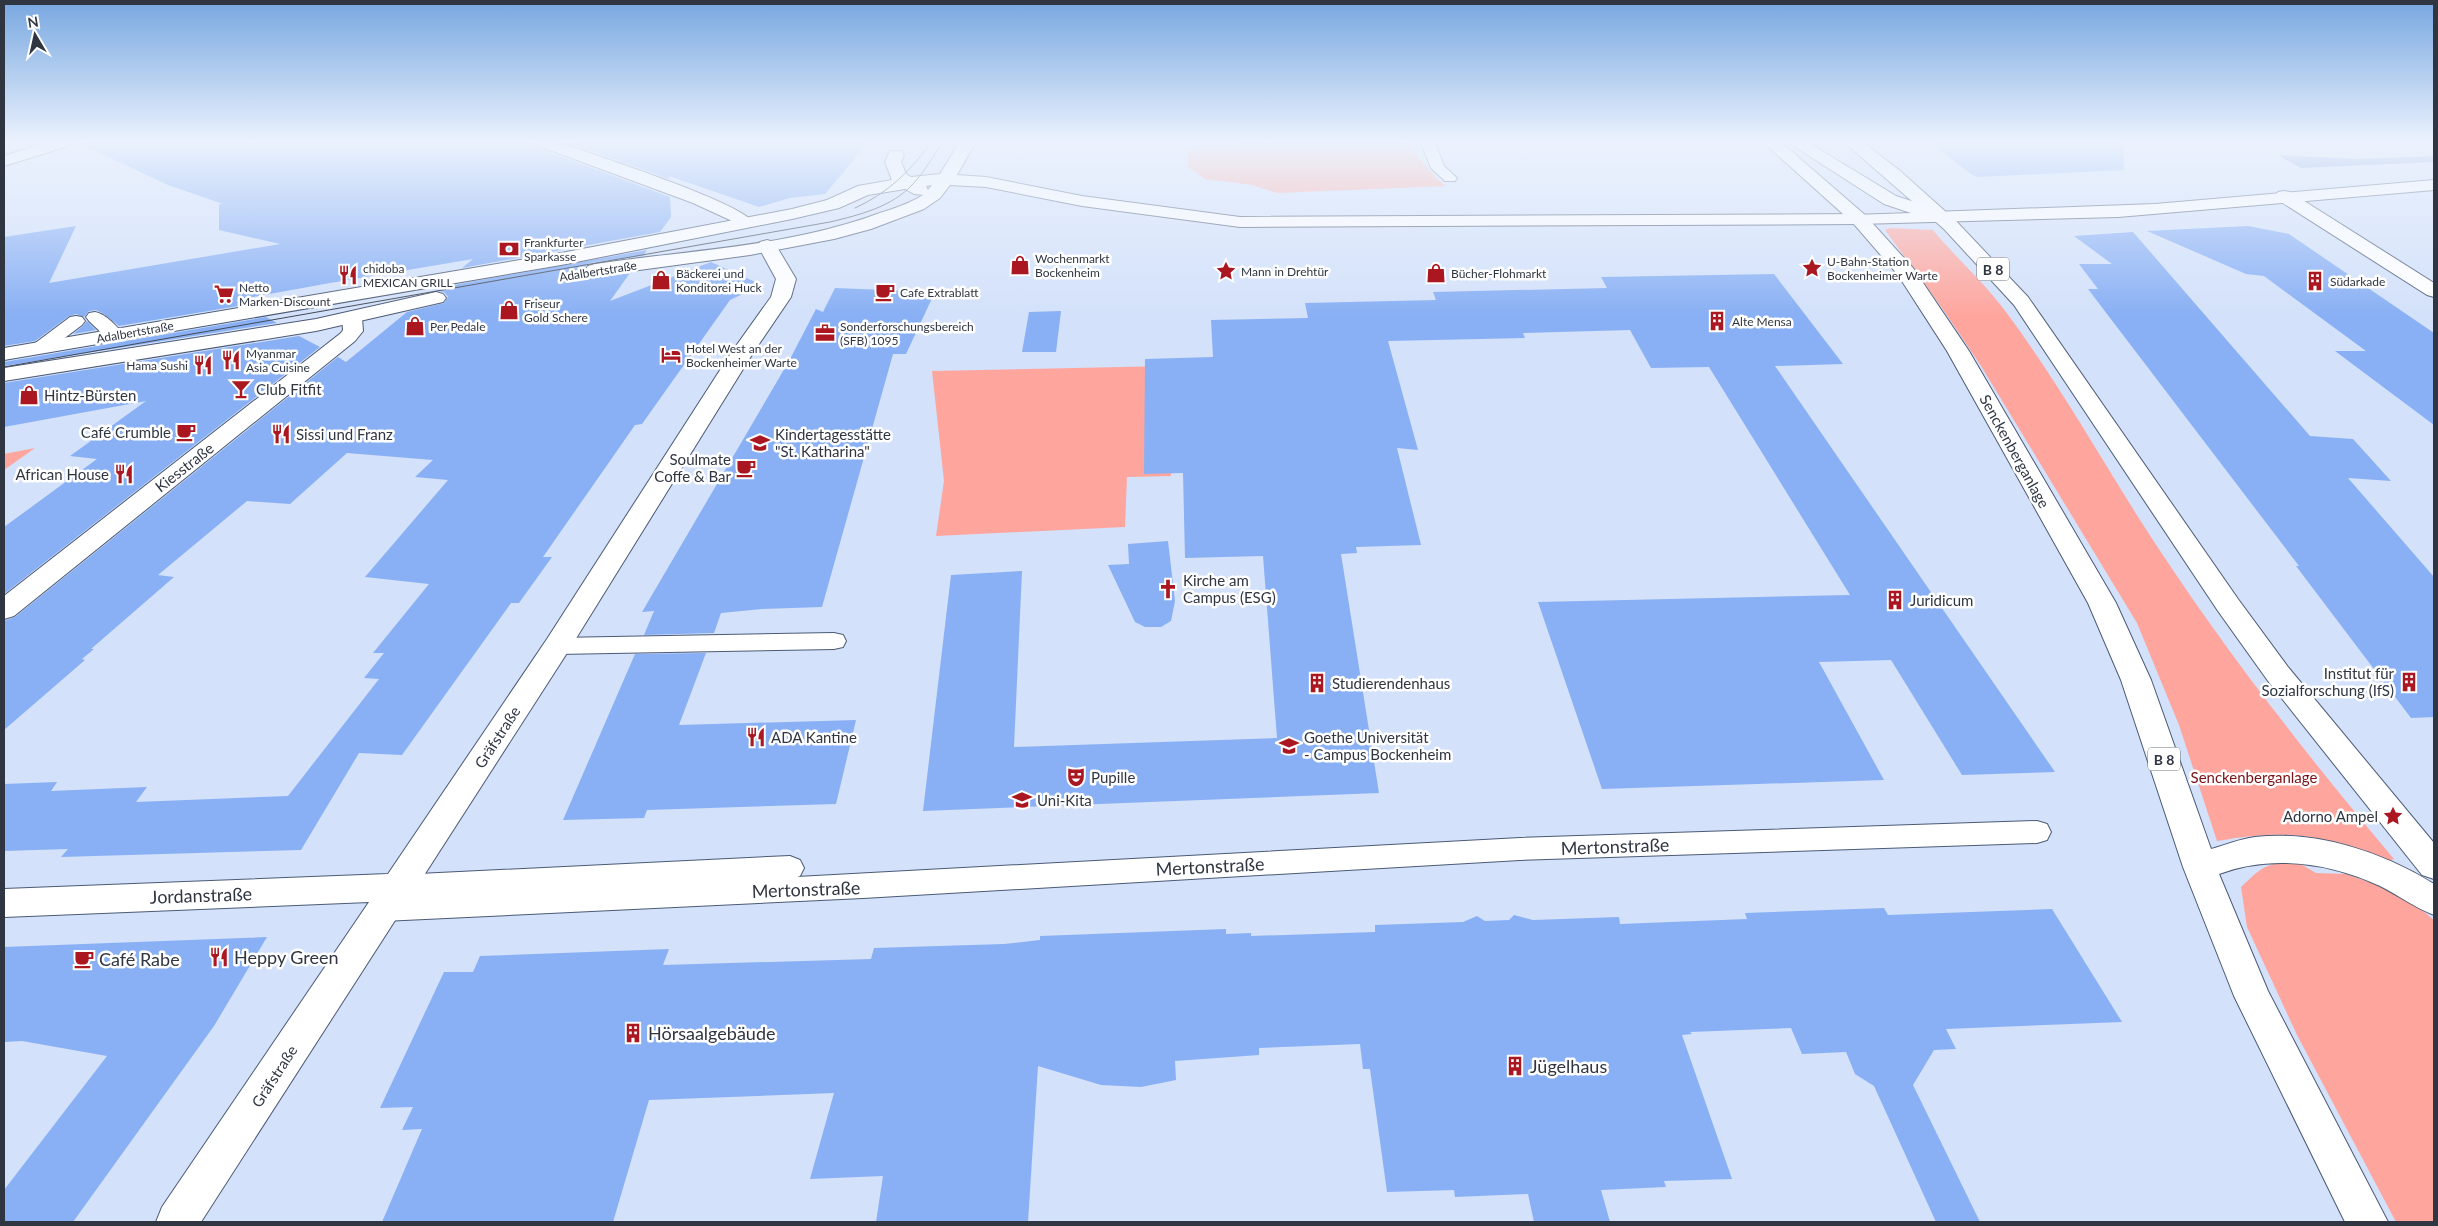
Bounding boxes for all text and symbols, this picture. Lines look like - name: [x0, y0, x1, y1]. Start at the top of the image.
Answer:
- north arrow: [10, 10, 60, 60]
- text: N: [26, 12, 40, 31]
- place label: Frankfurter Sparkasse: [524, 235, 584, 264]
- bank icon: Frankfurter Sparkasse: [498, 238, 520, 260]
- place label: Wochenmarkt Bockenheim: [1035, 251, 1110, 280]
- shop icon: Wochenmarkt Bockenheim: [1009, 254, 1031, 276]
- place label: U-Bahn-Station Bockenheimer Warte: [1827, 254, 1938, 283]
- street label: Adalbertstraße: [558, 257, 638, 285]
- place icon: U-Bahn-Station Bockenheimer Warte: [1801, 257, 1823, 279]
- road number: B 8: [1977, 258, 2009, 280]
- place icon: Mann in Drehtür: [1215, 260, 1237, 282]
- place label: chidoba MEXICAN GRILL: [363, 261, 453, 290]
- shop icon: Bücher-Flohmarkt: [1425, 262, 1447, 284]
- restaurant icon: chidoba MEXICAN GRILL: [337, 264, 359, 286]
- place label: Mann in Drehtür: [1241, 264, 1329, 279]
- place label: Bäckerei und Konditorei Huck: [676, 266, 763, 295]
- place label: Bücher-Flohmarkt: [1451, 266, 1547, 281]
- shop icon: Bäckerei und Konditorei Huck: [650, 269, 672, 291]
- building icon: Südarkade: [2304, 270, 2326, 292]
- place label: Südarkade: [2330, 274, 2385, 289]
- place label: Netto Marken-Discount: [239, 280, 331, 309]
- cafe icon: Cafe Extrablatt: [874, 281, 896, 303]
- supermarket icon: Netto Marken-Discount: [213, 283, 235, 305]
- place label: Cafe Extrablatt: [900, 285, 979, 300]
- place label: Friseur Gold Schere: [524, 296, 588, 325]
- shop icon: Friseur Gold Schere: [498, 299, 520, 321]
- building icon: Alte Mensa: [1706, 310, 1728, 332]
- place label: Alte Mensa: [1732, 314, 1792, 329]
- shop icon: Per Pedale: [404, 315, 426, 337]
- street label: Adalbertstraße: [95, 318, 175, 346]
- place label: Per Pedale: [430, 319, 486, 334]
- place label: Sonderforschungsbereich (SFB) 1095: [840, 319, 974, 348]
- office icon: Sonderforschungsbereich (SFB) 1095: [814, 322, 836, 344]
- place label: Hotel West an der Bockenheimer Warte: [686, 341, 797, 370]
- hotel icon: Hotel West an der Bockenheimer Warte: [660, 344, 682, 366]
- place label: Myanmar Asia Cuisine: [246, 346, 310, 375]
- restaurant icon: Myanmar Asia Cuisine: [220, 349, 242, 371]
- restaurant icon: Hama Sushi: [192, 354, 214, 376]
- place label: Hama Sushi: [126, 358, 188, 373]
- bar icon: Club Fitfit: [230, 378, 252, 400]
- place label: Club Fitfit: [256, 380, 322, 398]
- shop icon: Hintz-Bürsten: [18, 384, 40, 406]
- place label: Hintz-Bürsten: [44, 386, 136, 404]
- street label: Senckenberganlage: [1976, 391, 2054, 511]
- cafe icon: Café Crumble: [175, 421, 197, 443]
- place label: Café Crumble: [81, 423, 171, 441]
- restaurant icon: Sissi und Franz: [270, 423, 292, 445]
- place label: Sissi und Franz: [296, 425, 393, 443]
- place label: Kindertagesstätte "St. Katharina": [775, 425, 891, 460]
- school or university icon: Kindertagesstätte "St. Katharina": [749, 432, 771, 454]
- street label: Kiesstraße: [151, 439, 217, 495]
- place label: Soulmate Coffe & Bar: [654, 450, 732, 485]
- cafe icon: Soulmate Coffe & Bar: [735, 457, 757, 479]
- restaurant icon: African House: [113, 463, 135, 485]
- place label: African House: [16, 465, 109, 483]
- place label: Kirche am Campus (ESG): [1183, 571, 1276, 606]
- church icon: Kirche am Campus (ESG): [1157, 578, 1179, 600]
- building icon: Juridicum: [1884, 589, 1906, 611]
- place label: Juridicum: [1910, 591, 1973, 609]
- place label: Institut für Sozialforschung (IfS): [2262, 664, 2395, 699]
- building icon: Institut für Sozialforschung (IfS): [2398, 671, 2420, 693]
- building icon: Studierendenhaus: [1306, 672, 1328, 694]
- place label: Studierendenhaus: [1332, 674, 1450, 692]
- street label: Gräfstraße: [470, 703, 524, 771]
- restaurant icon: ADA Kantine: [745, 726, 767, 748]
- place label: ADA Kantine: [771, 728, 857, 746]
- place label: Goethe Universität - Campus Bockenheim: [1304, 728, 1451, 763]
- school or university icon: Goethe Universität - Campus Bockenheim: [1278, 735, 1300, 757]
- road number: B 8: [2148, 748, 2180, 771]
- theatre icon: Pupille: [1065, 766, 1087, 788]
- place label: Pupille: [1091, 768, 1135, 786]
- park label: Senckenberganlage: [2191, 768, 2318, 786]
- school or university icon: Uni-Kita: [1011, 789, 1033, 811]
- place label: Uni-Kita: [1037, 791, 1092, 809]
- place icon: Adorno Ampel: [2382, 805, 2404, 827]
- place label: Adorno Ampel: [2283, 807, 2378, 825]
- street label: Mertonstraße: [1560, 833, 1670, 859]
- street label: Mertonstraße: [1155, 852, 1265, 880]
- street label: Mertonstraße: [751, 876, 861, 902]
- street label: Jordanstraße: [149, 882, 253, 908]
- restaurant icon: Heppy Green: [208, 946, 230, 968]
- place label: Heppy Green: [234, 946, 339, 968]
- cafe icon: Café Rabe: [73, 948, 95, 970]
- place label: Café Rabe: [99, 948, 180, 970]
- building icon: Hörsaalgebäude: [622, 1022, 644, 1044]
- place label: Hörsaalgebäude: [648, 1022, 775, 1044]
- street label: Gräfstraße: [247, 1042, 301, 1110]
- building icon: Jügelhaus: [1504, 1055, 1526, 1077]
- place label: Jügelhaus: [1530, 1055, 1607, 1077]

